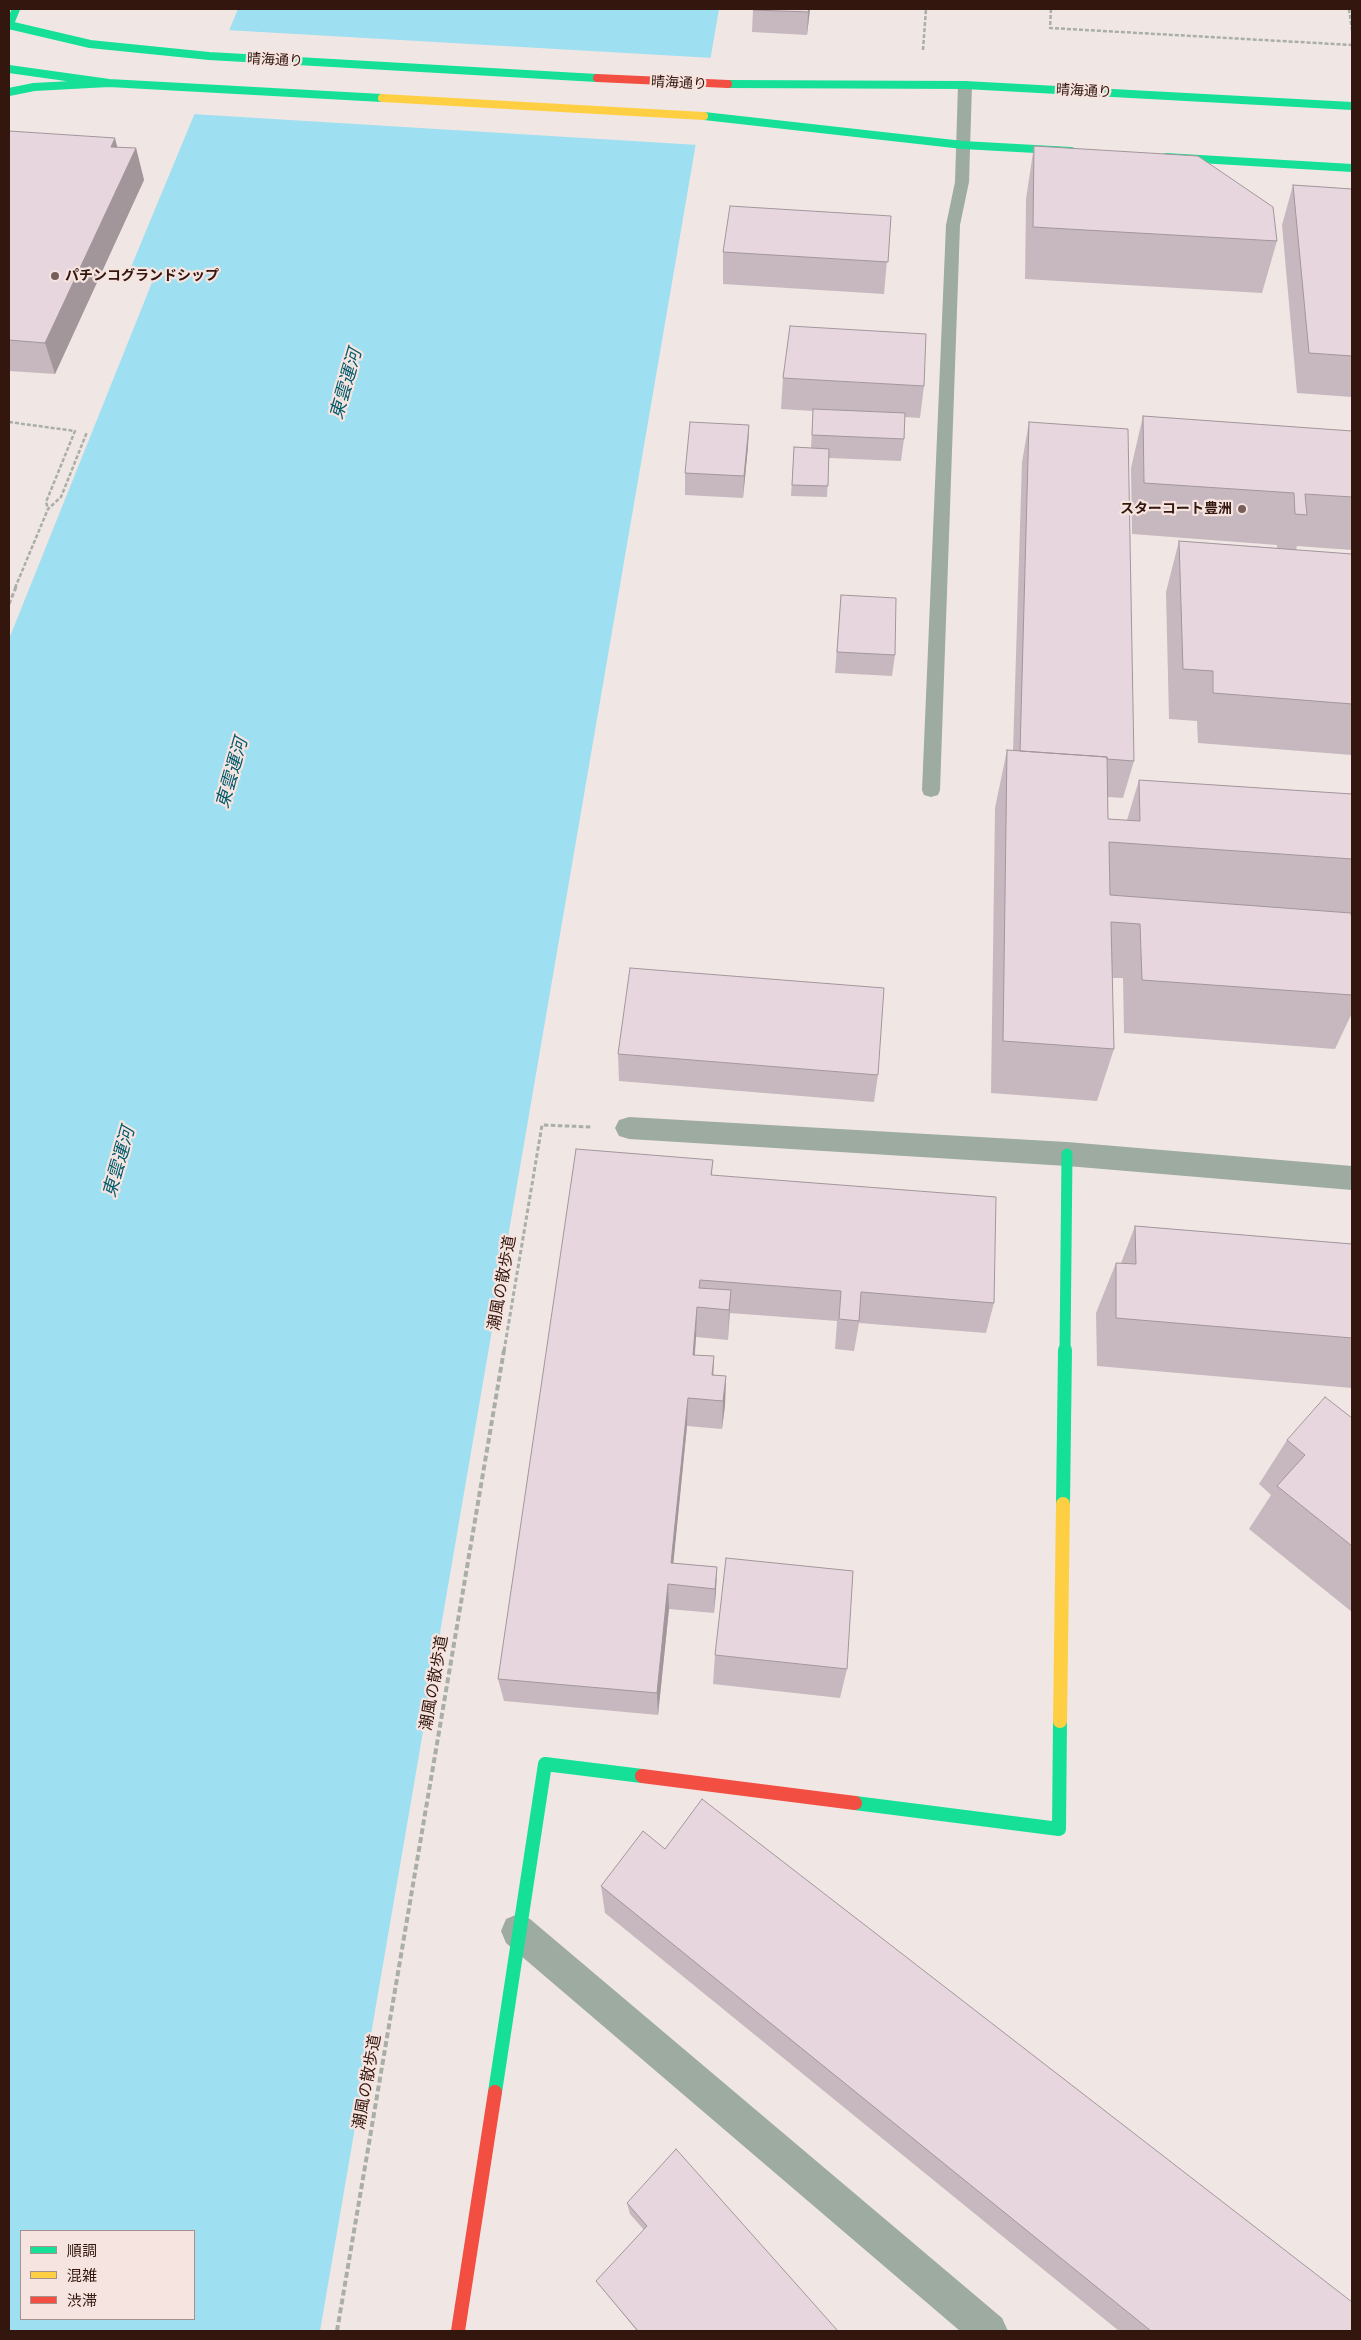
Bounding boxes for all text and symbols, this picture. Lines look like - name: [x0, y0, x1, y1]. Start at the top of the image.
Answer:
- street label: 晴海通り: [247, 50, 303, 70]
- street label: 晴海通り: [651, 73, 707, 93]
- street label: 晴海通り: [1056, 81, 1112, 101]
- place label: パチンコグランドシップ: [65, 268, 219, 284]
- marker: パチンコグランドシップ: [49, 270, 61, 282]
- water label: 東雲運河: [326, 346, 366, 422]
- place label: スターコート豊洲: [1120, 501, 1232, 517]
- marker: スターコート豊洲: [1236, 503, 1248, 515]
- water label: 東雲運河: [212, 735, 252, 811]
- water label: 東雲運河: [99, 1124, 139, 1200]
- street label: 潮風の散歩道: [484, 1234, 520, 1332]
- street label: 潮風の散歩道: [416, 1634, 452, 1732]
- street label: 潮風の散歩道: [349, 2033, 385, 2131]
- legend: [20, 2230, 195, 2320]
- text: 順調: [67, 2240, 97, 2260]
- text: 混雑: [67, 2265, 97, 2285]
- text: 渋滞: [67, 2290, 97, 2310]

